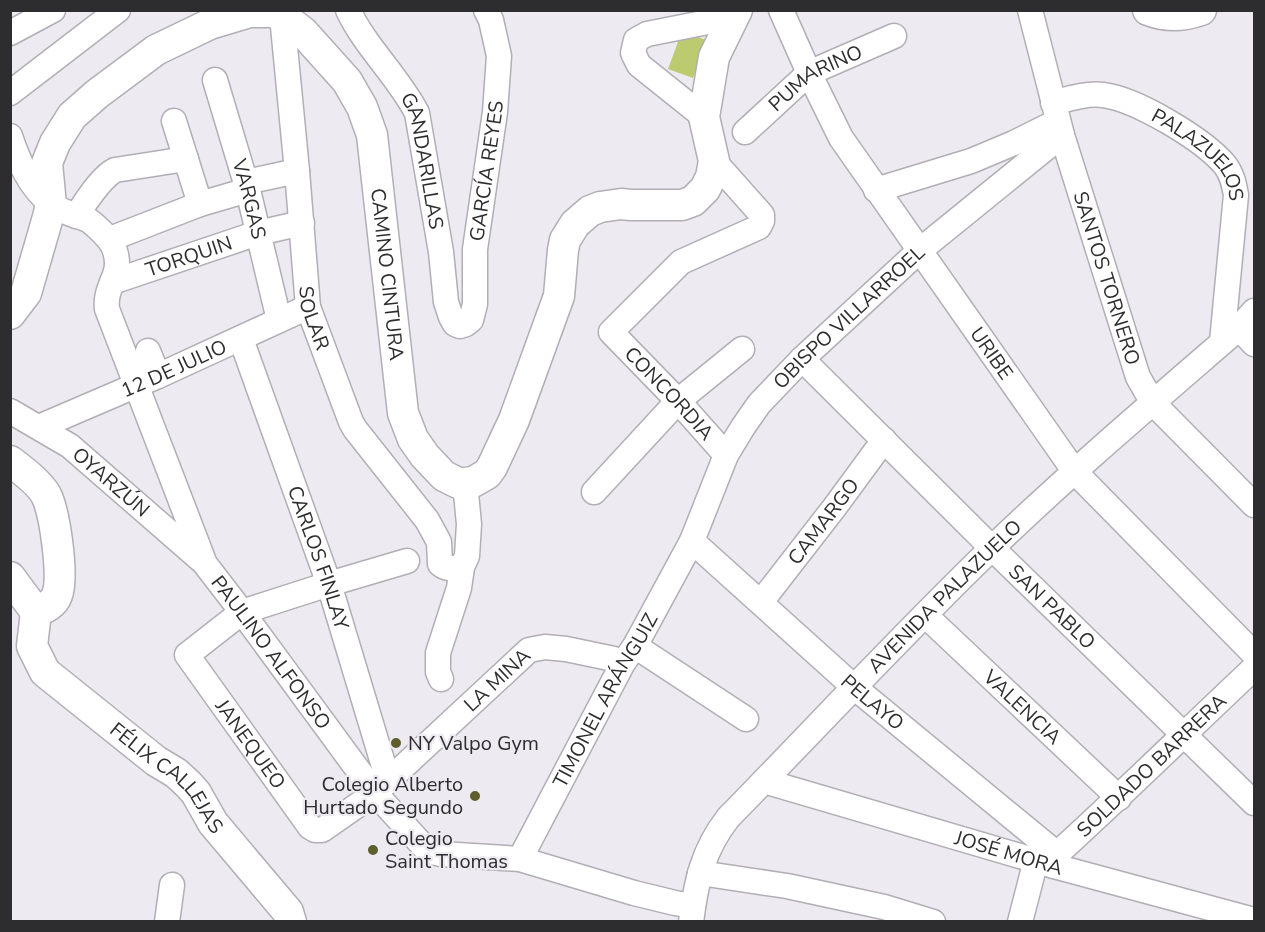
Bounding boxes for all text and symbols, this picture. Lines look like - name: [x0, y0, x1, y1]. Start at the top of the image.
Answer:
- street label: PUMARINO: [763, 38, 867, 118]
- street label: GANDARILLAS: [394, 87, 450, 231]
- street label: GARCÍA REYES: [463, 100, 510, 243]
- street label: PALAZUELOS: [1147, 102, 1250, 203]
- street label: VARGAS: [225, 155, 272, 242]
- street label: CAMINO CINTURA: [364, 187, 410, 362]
- street label: SANTOS TORNERO: [1067, 188, 1146, 368]
- street label: TORQUIN: [142, 230, 236, 284]
- street label: OBISPO VILLARROEL: [767, 239, 931, 395]
- street label: SOLAR: [292, 285, 336, 354]
- street label: URIBE: [963, 322, 1019, 385]
- street label: 12 DE JULIO: [117, 333, 231, 404]
- street label: CONCORDIA: [618, 341, 720, 447]
- street label: OYARZÚN: [66, 441, 155, 523]
- street label: CAMARGO: [782, 473, 866, 571]
- street label: CARLOS FINLAY: [281, 482, 355, 634]
- street label: AVENIDA PALAZUELO: [862, 514, 1028, 679]
- street label: SAN PABLO: [1002, 558, 1101, 656]
- street label: PAULINO ALFONSO: [205, 570, 337, 735]
- street label: TIMONEL ARÁNGUIZ: [547, 608, 664, 793]
- street label: LA MINA: [458, 642, 537, 718]
- street label: VALENCIA: [977, 663, 1067, 751]
- street label: PELAYO: [835, 668, 909, 737]
- street label: SOLDADO BARRERA: [1071, 688, 1233, 843]
- street label: JANEQUEO: [208, 693, 292, 795]
- street label: FÉLIX CALLEJAS: [104, 716, 229, 840]
- place label: NY Valpo Gym: [408, 730, 539, 757]
- marker: NY Valpo Gym: [389, 736, 403, 750]
- place label: Colegio Alberto Hurtado Segundo: [303, 771, 463, 821]
- marker: Colegio Alberto Hurtado Segundo: [468, 789, 482, 803]
- street label: JOSÉ MORA: [950, 824, 1066, 882]
- place label: Colegio Saint Thomas: [385, 825, 508, 875]
- marker: Colegio Saint Thomas: [366, 843, 380, 857]

